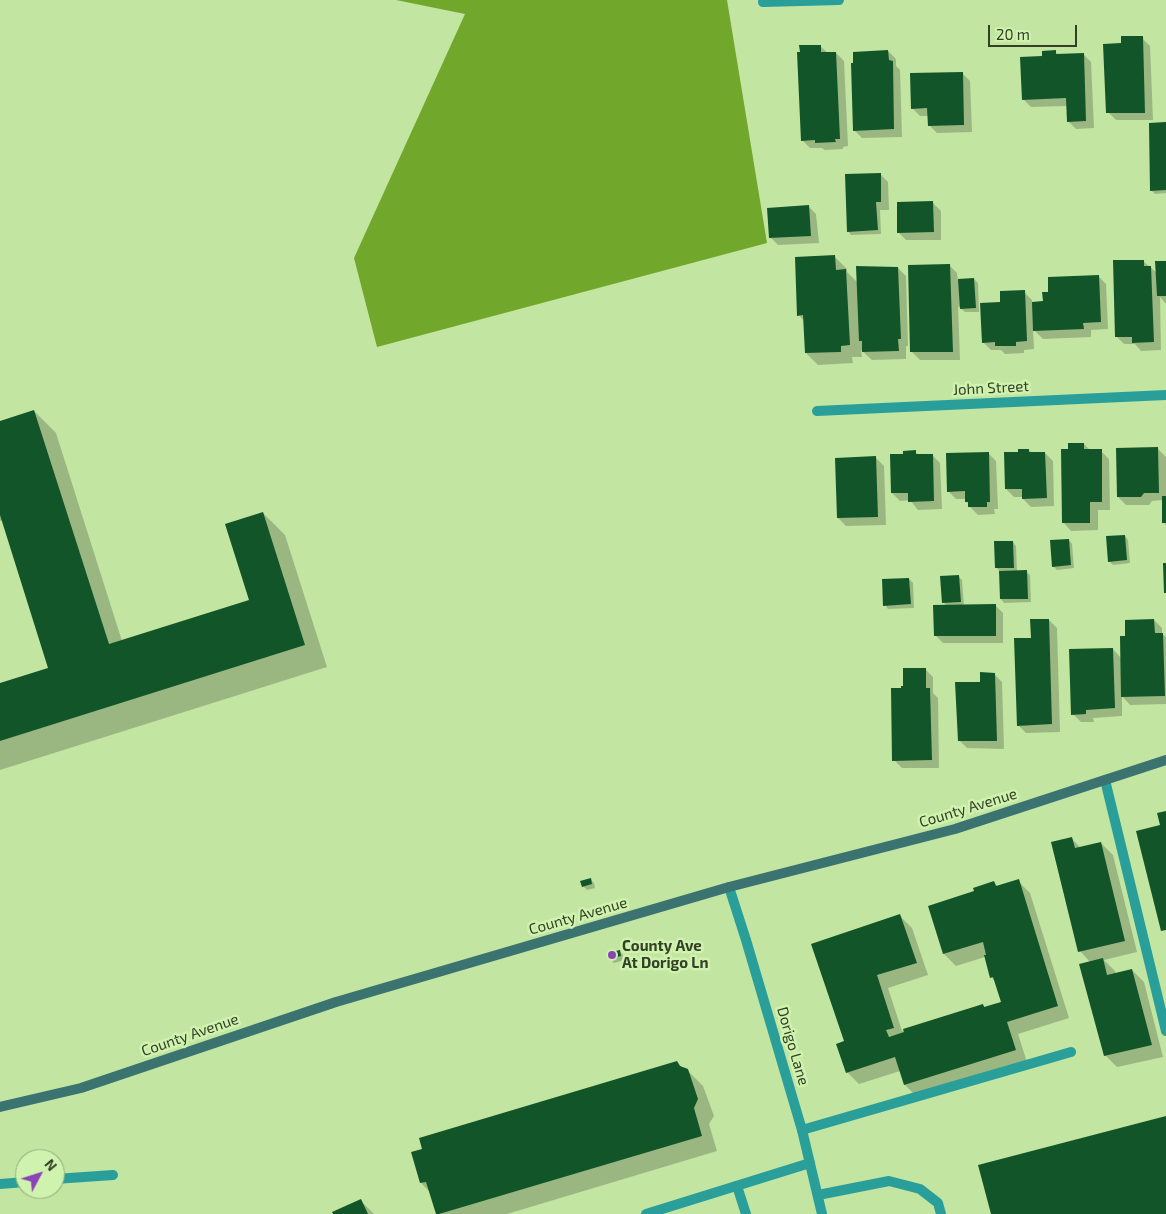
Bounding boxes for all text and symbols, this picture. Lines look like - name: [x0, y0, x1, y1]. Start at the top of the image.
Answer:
- scale bar: [991, 15, 1080, 47]
- text: 20 m: [996, 25, 1030, 43]
- street label: John Street: [953, 377, 1029, 399]
- street label: County Avenue: [917, 785, 1019, 831]
- street label: County Avenue: [527, 893, 629, 939]
- place label: County Ave At Dorigo Ln: [622, 937, 708, 972]
- marker: County Ave At Dorigo Ln: [606, 949, 618, 961]
- street label: Dorigo Lane: [773, 1005, 813, 1087]
- street label: County Avenue: [139, 1010, 241, 1060]
- north arrow: [15, 1149, 65, 1199]
- text: N: [41, 1155, 61, 1174]

